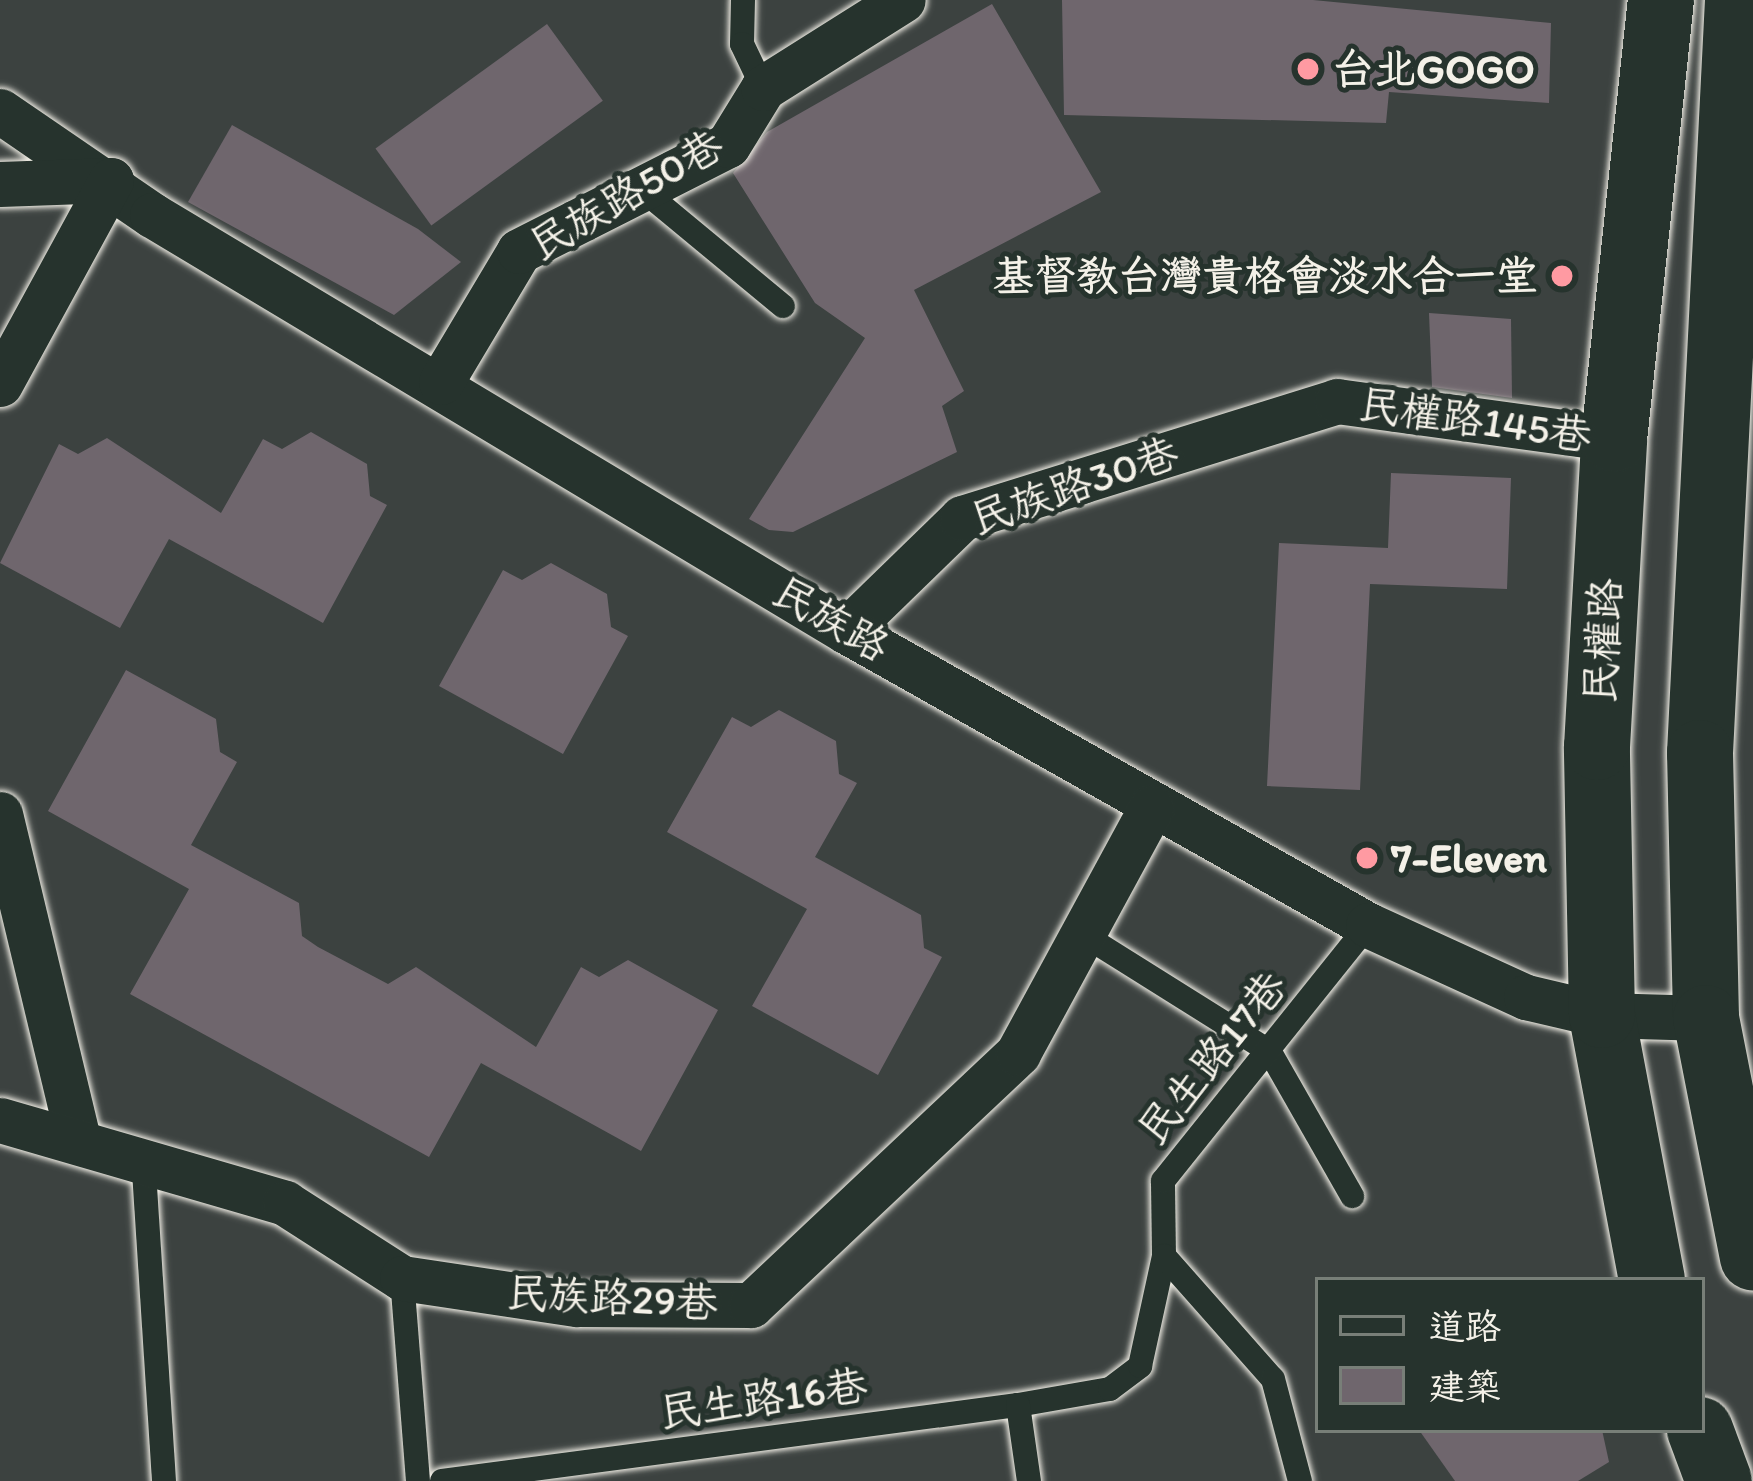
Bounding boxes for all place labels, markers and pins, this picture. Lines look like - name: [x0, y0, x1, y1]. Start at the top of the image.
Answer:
- place label: 台北GOGO: [1332, 44, 1535, 94]
- marker: 台北GOGO: [1295, 56, 1321, 82]
- place label: 基督教台灣貴格會淡水合一堂: [992, 251, 1538, 301]
- marker: 基督教台灣貴格會淡水合一堂: [1549, 263, 1575, 289]
- place label: 7-Eleven: [1391, 833, 1547, 883]
- marker: 7-Eleven: [1354, 845, 1380, 871]

